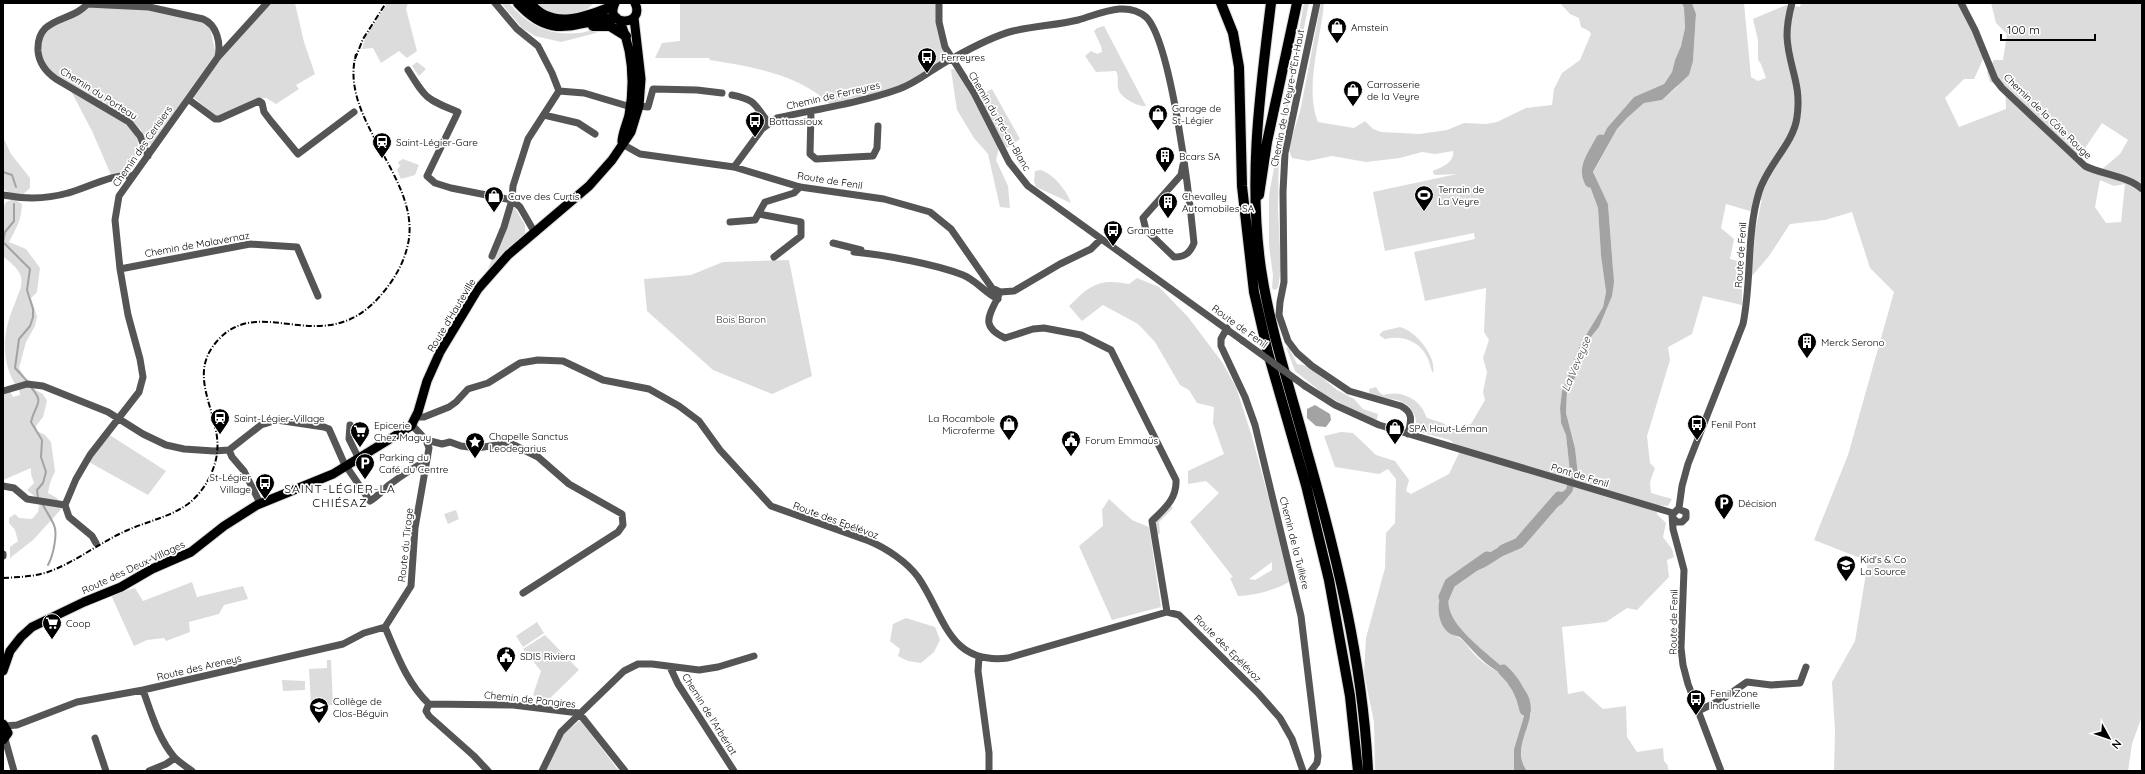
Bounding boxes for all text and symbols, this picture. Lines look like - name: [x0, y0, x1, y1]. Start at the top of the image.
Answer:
- shop icon: Amstein: [1326, 16, 1348, 44]
- scale bar: [2001, 16, 2095, 42]
- place label: Amstein: [1351, 21, 1388, 34]
- text: 100 m: [2007, 22, 2040, 37]
- street label: Chemin de la Veyre-d'En-Haut: [1268, 28, 1307, 168]
- bus stop icon: Ferreyres: [916, 46, 938, 74]
- place label: Ferreyres: [941, 51, 985, 64]
- street label: Chemin du Porteau: [58, 64, 140, 122]
- street label: Chemin du Pré-au-Blanc: [966, 69, 1033, 173]
- street label: Chemin de la Côte Rouge: [2001, 71, 2095, 162]
- street label: Chemin de Ferreyres: [785, 78, 882, 113]
- place label: Carrosserie de la Veyre: [1367, 78, 1420, 103]
- shop icon: Carrosserie de la Veyre: [1342, 79, 1364, 107]
- place label: Garage de St-Légier: [1172, 102, 1221, 127]
- street label: Chemin des Cerisiers: [110, 103, 175, 189]
- shop icon: Garage de St-Légier: [1147, 103, 1169, 131]
- bus stop icon: Bottassioux: [744, 110, 766, 138]
- place label: Bottassioux: [769, 115, 823, 128]
- station icon: Saint-Légier-Gare: [371, 131, 393, 159]
- place label: Saint-Légier-Gare: [396, 136, 478, 149]
- building icon: Bcars SA: [1154, 145, 1176, 173]
- place label: Bcars SA: [1179, 150, 1221, 163]
- street label: Route de Fenil: [796, 169, 863, 192]
- place label: Terrain de La Veyre: [1438, 183, 1485, 208]
- sports icon: Terrain de La Veyre: [1413, 184, 1435, 212]
- shop icon: Cave des Curtis: [483, 185, 505, 213]
- place label: Cave des Curtis: [508, 190, 580, 203]
- place label: Chevalley Automobiles SA: [1182, 190, 1255, 215]
- building icon: Chevalley Automobiles SA: [1157, 191, 1179, 219]
- bus stop icon: Grangette: [1102, 219, 1124, 247]
- street label: Route de Fenil: [1732, 222, 1749, 288]
- place label: Grangette: [1127, 224, 1174, 237]
- street label: Chemin de Malavernaz: [144, 229, 251, 260]
- street label: Route d'Hauteville: [424, 276, 479, 354]
- street label: Route de Fenil: [1209, 302, 1270, 351]
- park label: Bois Baron: [716, 313, 766, 326]
- building icon: Merck Serono: [1796, 331, 1818, 359]
- water label: La Veveyse: [1558, 334, 1594, 394]
- place label: Merck Serono: [1821, 336, 1885, 349]
- station icon: Saint-Légier-Village: [209, 407, 231, 435]
- place label: Saint-Légier-Village: [234, 412, 325, 425]
- place label: La Rocambole Microferme: [928, 412, 995, 437]
- shop icon: La Rocambole Microferme: [998, 413, 1020, 441]
- bus stop icon: Fenil Pont: [1686, 413, 1708, 441]
- shop icon: SPA Haut-Léman: [1384, 417, 1406, 445]
- place label: Fenil Pont: [1711, 418, 1757, 431]
- place label: Epicerie Chez Maguy: [374, 419, 431, 444]
- supermarket icon: Epicerie Chez Maguy: [349, 420, 371, 448]
- place label: SPA Haut-Léman: [1409, 422, 1487, 435]
- public building icon: Forum Emmaüs: [1060, 429, 1082, 457]
- place label: Chapelle Sanctus Leodegarius: [489, 430, 569, 455]
- place icon: Chapelle Sanctus Leodegarius: [464, 431, 486, 459]
- place label: Forum Emmaüs: [1085, 434, 1159, 447]
- place label: Parking du Café du Centre: [379, 451, 449, 476]
- parking icon: Parking du Café du Centre: [354, 452, 376, 480]
- street label: Pont de Fenil: [1549, 461, 1610, 490]
- place label: St-Légier Village: [209, 471, 251, 496]
- bus stop icon: St-Légier Village: [254, 472, 276, 500]
- district label: SAINT-LÉGIER-LA CHIÉSAZ: [284, 481, 396, 510]
- parking icon: Décision: [1713, 492, 1735, 520]
- street label: Chemin de la Tuilière: [1277, 495, 1312, 591]
- place label: Décision: [1738, 497, 1777, 510]
- street label: Route des Epélévoz: [791, 499, 881, 542]
- street label: Route du Tirage: [395, 507, 416, 583]
- street label: Route des Deux-Villages: [80, 538, 187, 597]
- place label: Kid's & Co La Source: [1860, 553, 1906, 578]
- school or university icon: Kid's & Co La Source: [1835, 554, 1857, 582]
- street label: Route de Fenil: [1666, 589, 1681, 655]
- supermarket icon: Coop: [41, 612, 63, 640]
- street label: Route des Epélévoz: [1191, 612, 1264, 685]
- place label: Coop: [66, 617, 91, 630]
- public building icon: SDIS Riviera: [495, 645, 517, 673]
- place label: SDIS Riviera: [520, 650, 575, 663]
- street label: Route des Areneys: [155, 651, 243, 684]
- street label: Chemin de l'Arbériat: [679, 671, 740, 758]
- place label: Fenil Zone Industrielle: [1710, 687, 1760, 712]
- street label: Chemin de Pangires: [483, 688, 577, 711]
- bus stop icon: Fenil Zone Industrielle: [1685, 688, 1707, 716]
- place label: Collège de Clos-Béguin: [333, 695, 388, 720]
- school or university icon: Collège de Clos-Béguin: [308, 696, 330, 724]
- north arrow: [2089, 718, 2129, 758]
- text: N: [2109, 737, 2125, 752]

